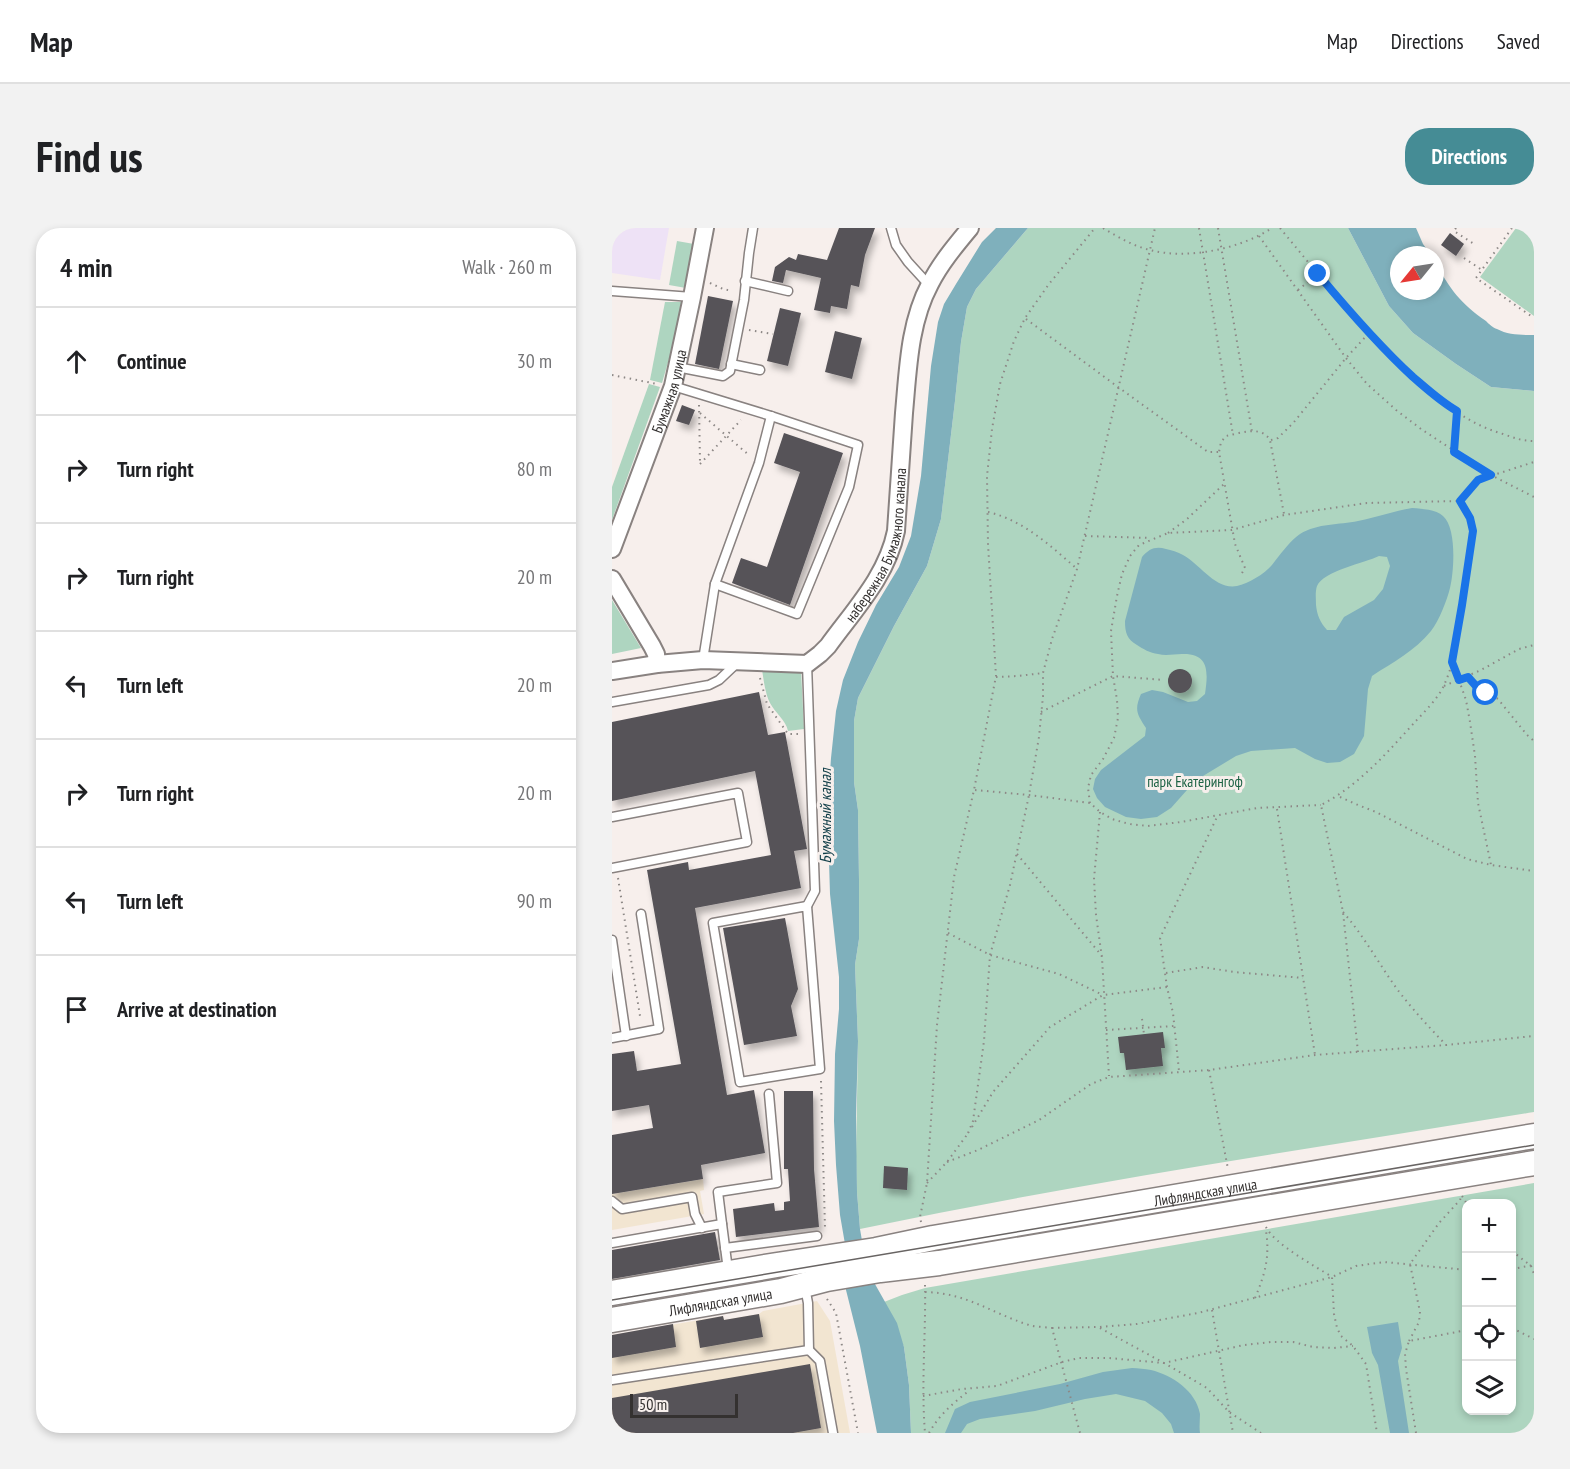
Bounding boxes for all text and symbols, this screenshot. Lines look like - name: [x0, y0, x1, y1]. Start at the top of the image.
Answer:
- text: Map: [30, 23, 73, 60]
- text: Map: [1327, 28, 1358, 55]
- text: Directions: [1391, 28, 1464, 55]
- text: Saved: [1497, 28, 1540, 55]
- button: Directions: [1405, 128, 1534, 185]
- text: Find us: [36, 129, 143, 184]
- north arrow: [1390, 246, 1444, 300]
- text: 4 min: [60, 251, 113, 284]
- text: Walk · 260 m: [462, 254, 552, 280]
- route end: [1304, 260, 1330, 286]
- icon: ahead: [60, 345, 93, 378]
- text: Continue: [117, 347, 187, 375]
- text: 30 m: [517, 348, 552, 374]
- street label: Бумажная улица: [647, 348, 690, 436]
- icon: right: [60, 453, 93, 486]
- text: Turn right: [117, 455, 194, 483]
- text: 80 m: [517, 456, 552, 482]
- street label: набережная Бумажного канала: [840, 467, 910, 626]
- icon: right: [60, 561, 93, 594]
- text: Turn right: [117, 563, 194, 591]
- text: 20 m: [517, 564, 552, 590]
- icon: left: [60, 669, 93, 702]
- text: Turn left: [117, 671, 183, 699]
- text: 20 m: [517, 672, 552, 698]
- route start: [1472, 679, 1498, 705]
- water label: Бумажный канал: [815, 767, 835, 863]
- park label: парк Екатерингоф: [1147, 772, 1243, 791]
- icon: right: [60, 777, 93, 810]
- text: Turn right: [117, 779, 194, 807]
- text: 20 m: [517, 780, 552, 806]
- icon: left: [60, 885, 93, 918]
- text: Turn left: [117, 887, 183, 915]
- text: 90 m: [517, 888, 552, 914]
- icon: arrive: [60, 993, 93, 1026]
- text: Arrive at destination: [117, 995, 277, 1023]
- street label: Лифляндская улица: [1151, 1174, 1258, 1210]
- map controls: [1462, 1199, 1516, 1415]
- button: +: [1462, 1199, 1516, 1253]
- button: −: [1462, 1253, 1516, 1307]
- street label: Лифляндская улица: [666, 1283, 773, 1320]
- button: locate: [1462, 1307, 1516, 1361]
- button: layers: [1462, 1361, 1516, 1415]
- scale bar: [630, 1391, 738, 1418]
- text: 50 m: [639, 1394, 667, 1414]

